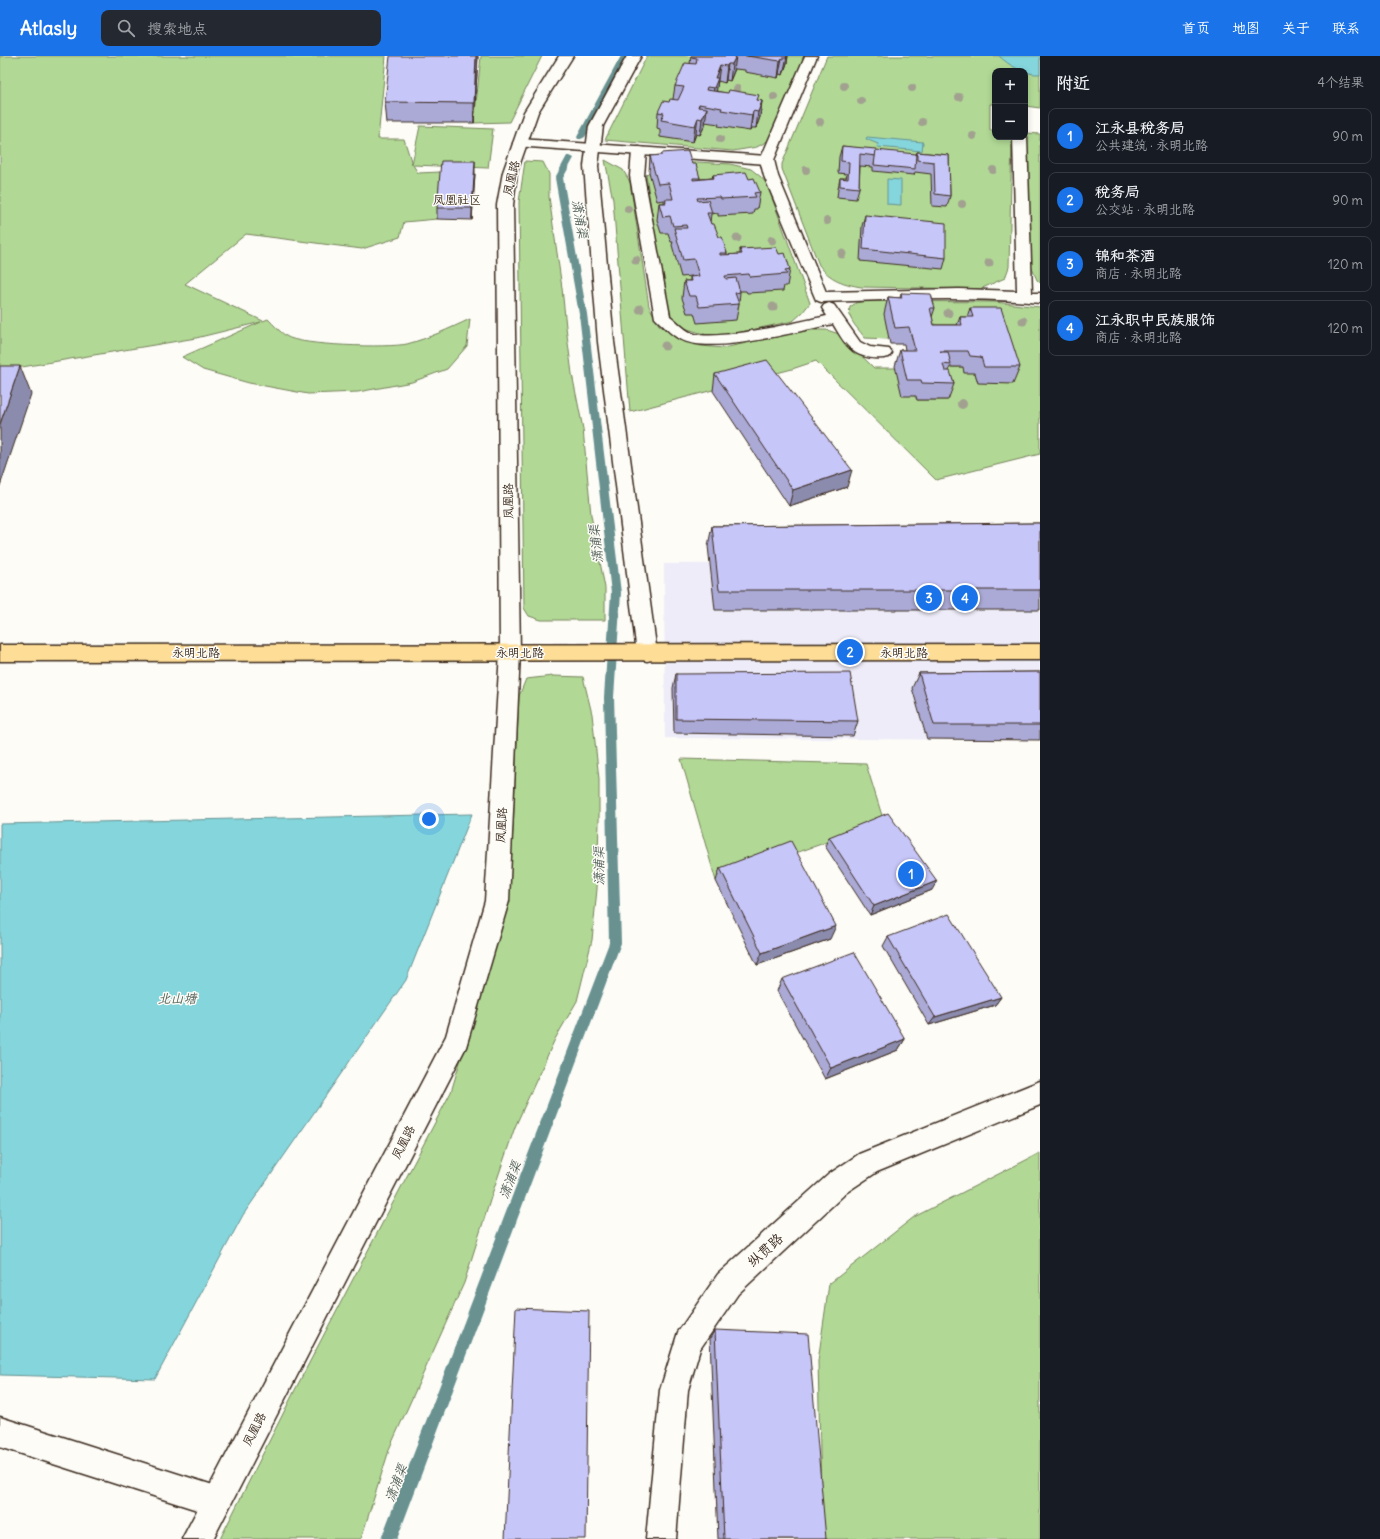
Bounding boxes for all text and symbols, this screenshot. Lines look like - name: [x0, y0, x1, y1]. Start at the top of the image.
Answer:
- search box: [101, 10, 381, 46]
- text: Atlasly: [20, 16, 77, 40]
- icon: search: [115, 17, 137, 39]
- text: 搜索地点: [147, 19, 207, 38]
- text: 首页: [1182, 19, 1210, 37]
- text: 地图: [1232, 19, 1260, 37]
- text: 关于: [1282, 19, 1310, 37]
- text: 联系: [1332, 19, 1360, 37]
- map controls: [992, 68, 1028, 140]
- button: +: [992, 68, 1028, 104]
- text: 附近: [1056, 72, 1090, 94]
- text: 4个结果: [1317, 74, 1364, 91]
- button: −: [992, 104, 1028, 140]
- text: 江永县税务局: [1095, 118, 1185, 137]
- text: 1: [1067, 128, 1073, 145]
- text: 90 m: [1332, 128, 1363, 145]
- text: 公共建筑 · 永明北路: [1095, 137, 1208, 154]
- street label: 凤凰路: [500, 159, 522, 197]
- text: 税务局: [1095, 182, 1140, 201]
- district label: 凤凰社区: [433, 192, 481, 207]
- text: 2: [1066, 192, 1074, 209]
- text: 90 m: [1332, 192, 1363, 209]
- water label: 潇浦渠: [568, 198, 592, 241]
- text: 公交站 · 永明北路: [1095, 201, 1195, 218]
- text: 锦和茶酒: [1095, 246, 1155, 265]
- text: 3: [1066, 256, 1074, 273]
- text: 120 m: [1328, 256, 1363, 273]
- text: 商店 · 永明北路: [1095, 265, 1182, 282]
- text: 江永职中民族服饰: [1095, 310, 1215, 329]
- text: 4: [1066, 320, 1074, 337]
- text: 120 m: [1328, 320, 1363, 337]
- text: 商店 · 永明北路: [1095, 329, 1182, 346]
- street label: 凤凰路: [500, 483, 516, 519]
- water label: 潇浦渠: [585, 523, 607, 564]
- pin: 3: [916, 583, 942, 613]
- pin: 4: [952, 583, 978, 613]
- pin: 2: [837, 637, 863, 667]
- street label: 永明北路: [172, 645, 220, 660]
- street label: 永明北路: [496, 645, 544, 660]
- street label: 永明北路: [880, 645, 928, 660]
- street label: 凤凰路: [493, 807, 509, 843]
- your location: [419, 809, 439, 829]
- water label: 潇浦渠: [590, 845, 608, 886]
- pin: 1: [898, 859, 924, 889]
- water label: 北山塘: [157, 990, 198, 1007]
- street label: 凤凰路: [388, 1123, 418, 1161]
- water label: 潇浦渠: [495, 1158, 525, 1201]
- street label: 纵贯路: [743, 1229, 787, 1271]
- street label: 凤凰路: [239, 1410, 269, 1448]
- water label: 潇浦渠: [381, 1461, 411, 1504]

